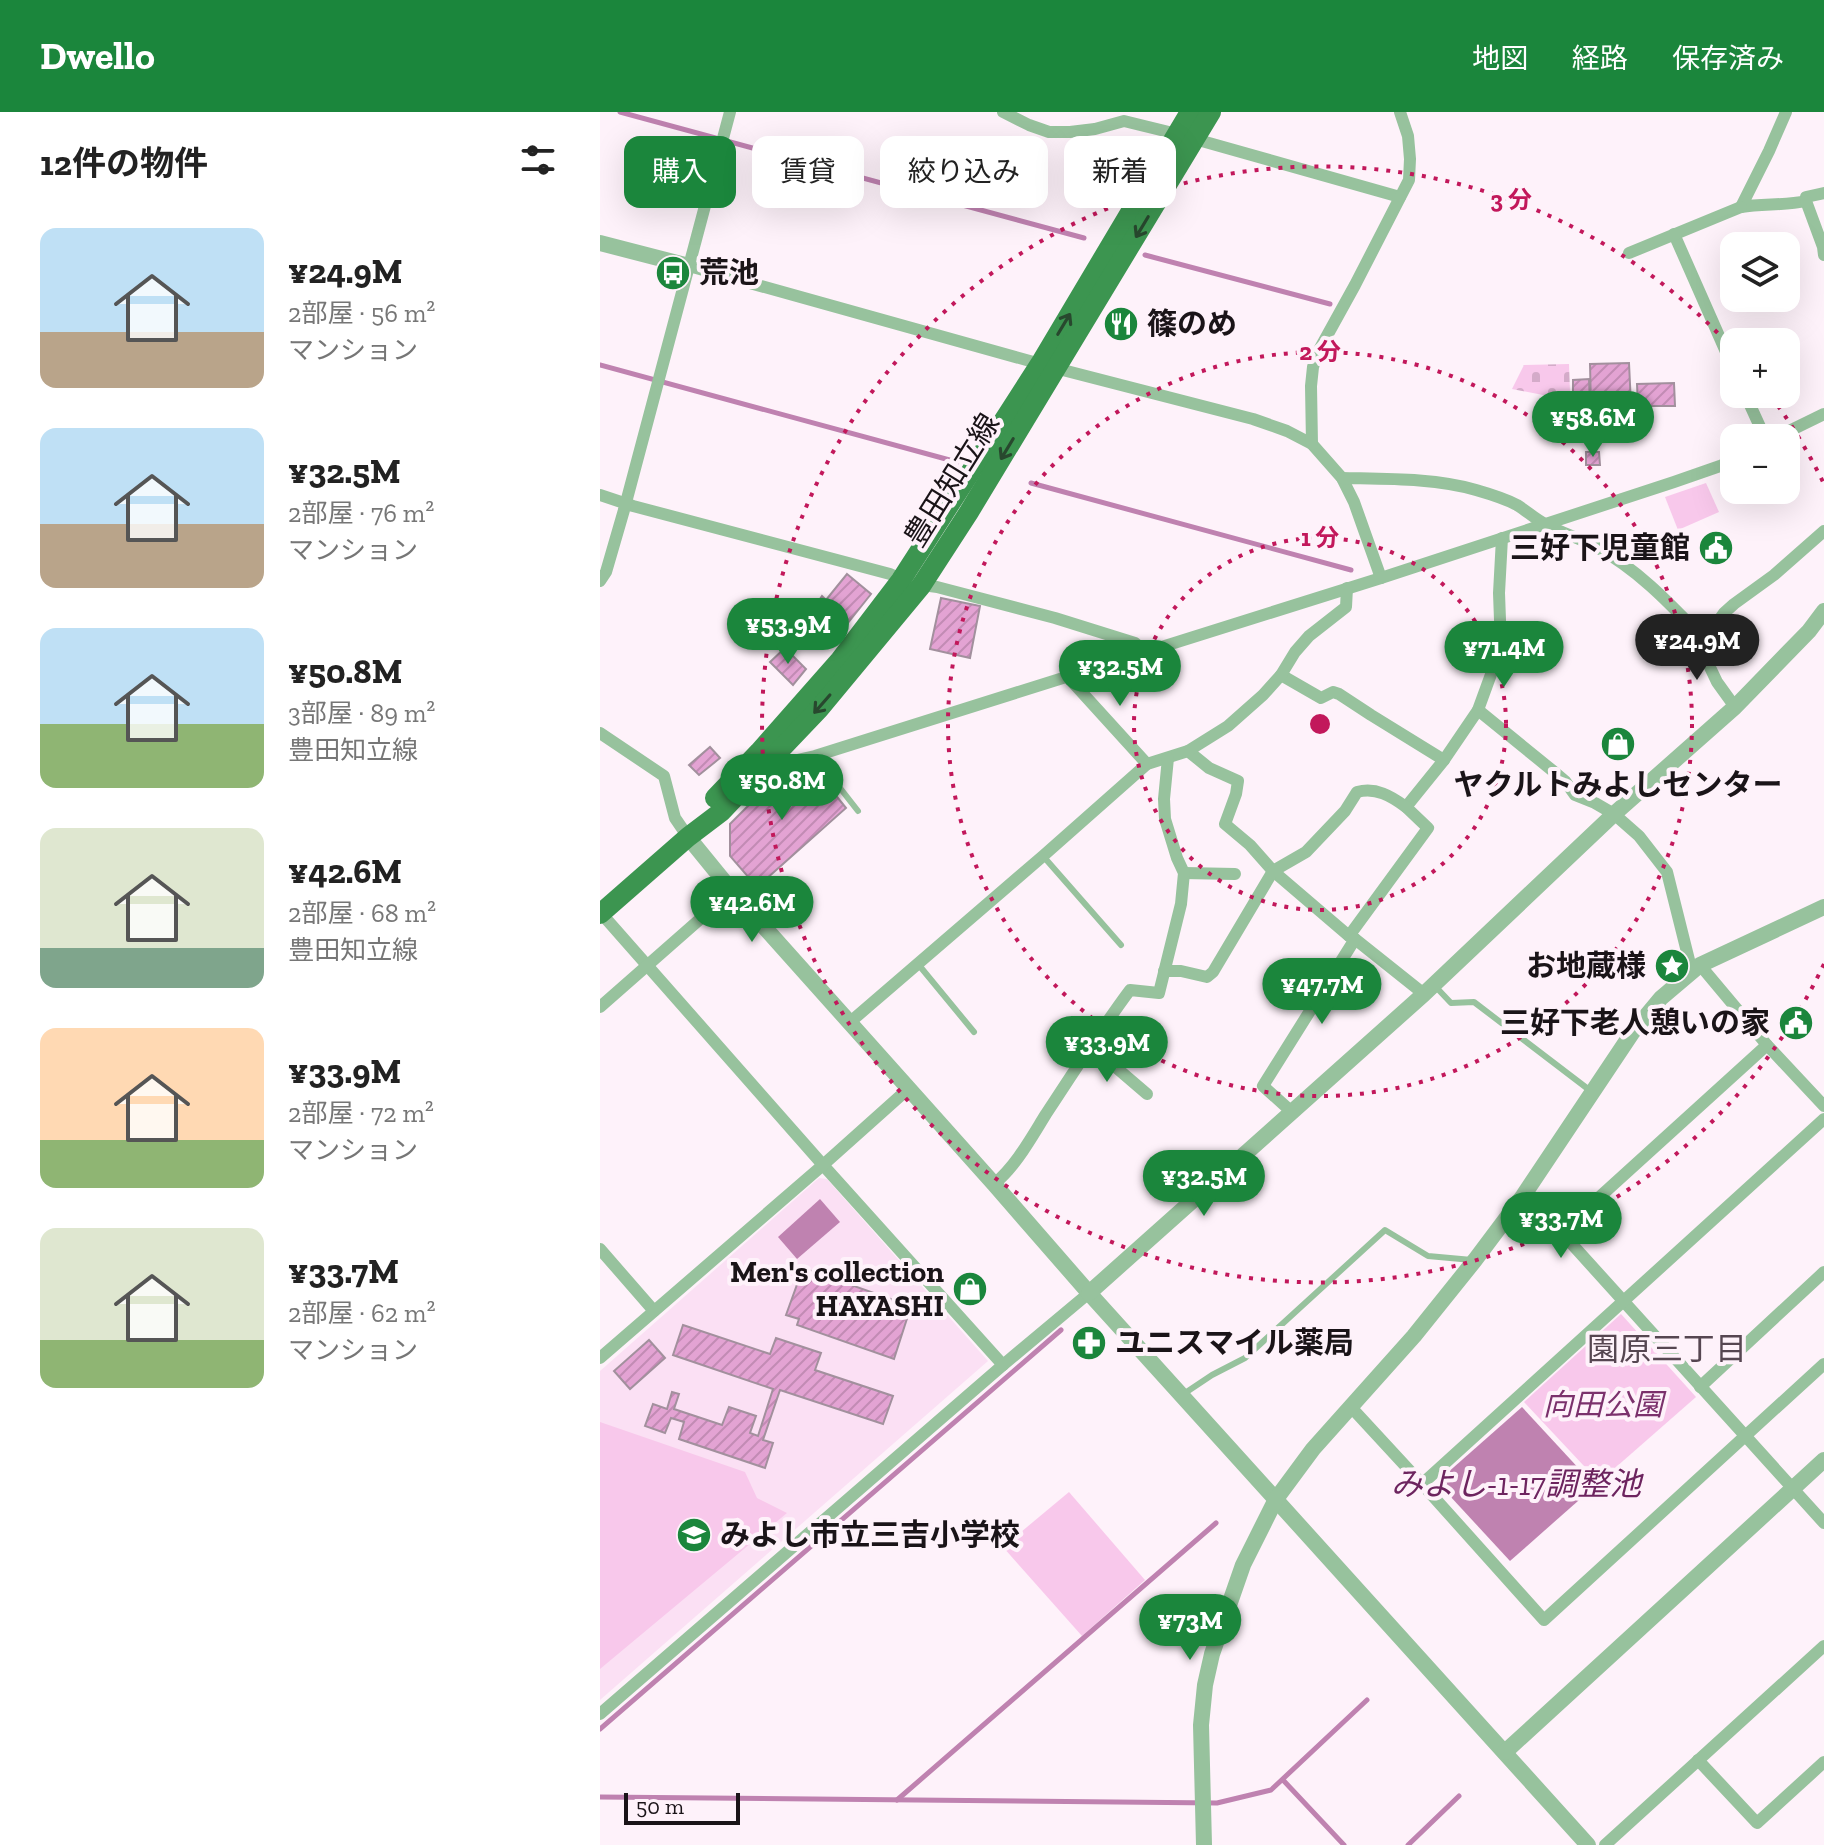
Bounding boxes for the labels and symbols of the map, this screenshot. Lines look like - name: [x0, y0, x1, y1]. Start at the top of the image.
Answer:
- text: 3 分: [1490, 185, 1532, 214]
- one-way arrow: [1133, 215, 1149, 238]
- bus stop icon: 荒池: [654, 254, 692, 292]
- place label: 荒池: [699, 255, 759, 291]
- restaurant icon: 篠のめ: [1102, 305, 1140, 343]
- place label: 篠のめ: [1147, 306, 1237, 342]
- one-way arrow: [1056, 313, 1072, 336]
- text: 2 分: [1299, 337, 1341, 366]
- pin: ¥58.6M: [1528, 391, 1658, 459]
- street label: 豊田知立線: [897, 407, 1007, 553]
- one-way arrow: [999, 437, 1015, 460]
- text: 1 分: [1301, 523, 1339, 552]
- public building icon: 三好下児童館: [1697, 529, 1735, 567]
- place label: 三好下児童館: [1510, 530, 1690, 566]
- pin: ¥53.9M: [723, 598, 853, 666]
- pin: ¥24.9M: [1632, 614, 1762, 682]
- pin: ¥71.4M: [1439, 621, 1569, 689]
- pin: ¥32.5M: [1055, 640, 1185, 708]
- one-way arrow: [814, 694, 832, 714]
- centre of rings: [1306, 710, 1334, 738]
- shop icon: ヤクルトみよしセンター: [1599, 725, 1637, 763]
- pin: ¥50.8M: [717, 754, 847, 822]
- place label: ヤクルトみよしセンター: [1453, 767, 1783, 803]
- pin: ¥42.6M: [687, 876, 817, 944]
- place icon: お地蔵様: [1653, 947, 1691, 985]
- place label: お地蔵様: [1526, 948, 1646, 984]
- pin: ¥47.7M: [1257, 958, 1387, 1026]
- public building icon: 三好下老人憩いの家: [1777, 1004, 1815, 1042]
- place label: 三好下老人憩いの家: [1500, 1005, 1770, 1041]
- pin: ¥33.9M: [1042, 1016, 1172, 1084]
- pin: ¥32.5M: [1139, 1150, 1269, 1218]
- pin: ¥33.7M: [1496, 1192, 1626, 1260]
- place label: Men's collection HAYASHI: [730, 1254, 944, 1324]
- shop icon: Men's collection HAYASHI: [951, 1270, 989, 1308]
- pharmacy icon: ユニスマイル薬局: [1070, 1324, 1108, 1362]
- place label: ユニスマイル薬局: [1115, 1325, 1354, 1361]
- district label: 園原三丁目: [1587, 1330, 1747, 1368]
- park label: 向田公園: [1543, 1387, 1667, 1423]
- water label: みよし-1-17調整池: [1391, 1465, 1644, 1503]
- school or university icon: みよし市立三吉小学校: [675, 1516, 713, 1554]
- place label: みよし市立三吉小学校: [720, 1517, 1020, 1553]
- pin: ¥73M: [1143, 1594, 1237, 1662]
- scale bar: [624, 1789, 740, 1825]

